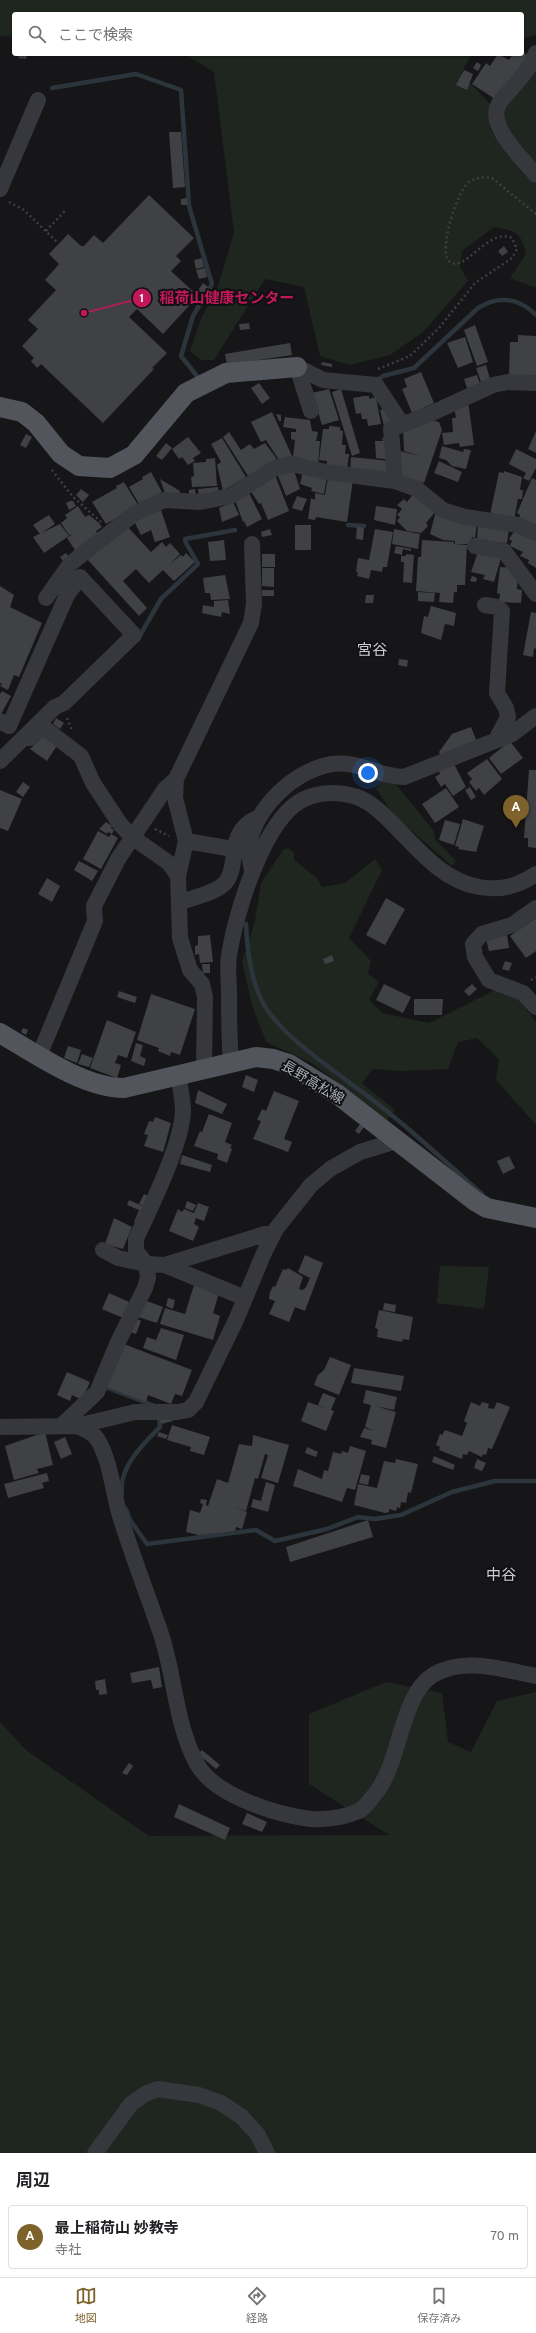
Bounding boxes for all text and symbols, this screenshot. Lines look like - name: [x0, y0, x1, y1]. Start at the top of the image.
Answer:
- search box: [12, 12, 524, 56]
- icon: search: [26, 23, 48, 45]
- text: ここで検索: [58, 27, 133, 46]
- callout: 稲荷山健康センター: [132, 285, 303, 312]
- text: 稲荷山健康センター: [159, 290, 295, 309]
- text: 1: [140, 291, 144, 307]
- district label: 宮谷: [357, 642, 387, 661]
- your location: [358, 763, 378, 783]
- pin: A: [503, 795, 529, 828]
- street label: 長野高松線: [278, 1058, 347, 1109]
- district label: 中谷: [486, 1567, 516, 1586]
- text: 周辺: [16, 2171, 50, 2193]
- text: 最上稲荷山 妙教寺: [55, 2220, 179, 2239]
- text: A: [25, 2229, 35, 2245]
- text: 70 m: [490, 2229, 519, 2245]
- text: 寺社: [55, 2243, 81, 2259]
- tab: 地図: [75, 2285, 97, 2326]
- tab: 経路: [246, 2285, 268, 2326]
- tab: 保存済み: [417, 2285, 461, 2326]

